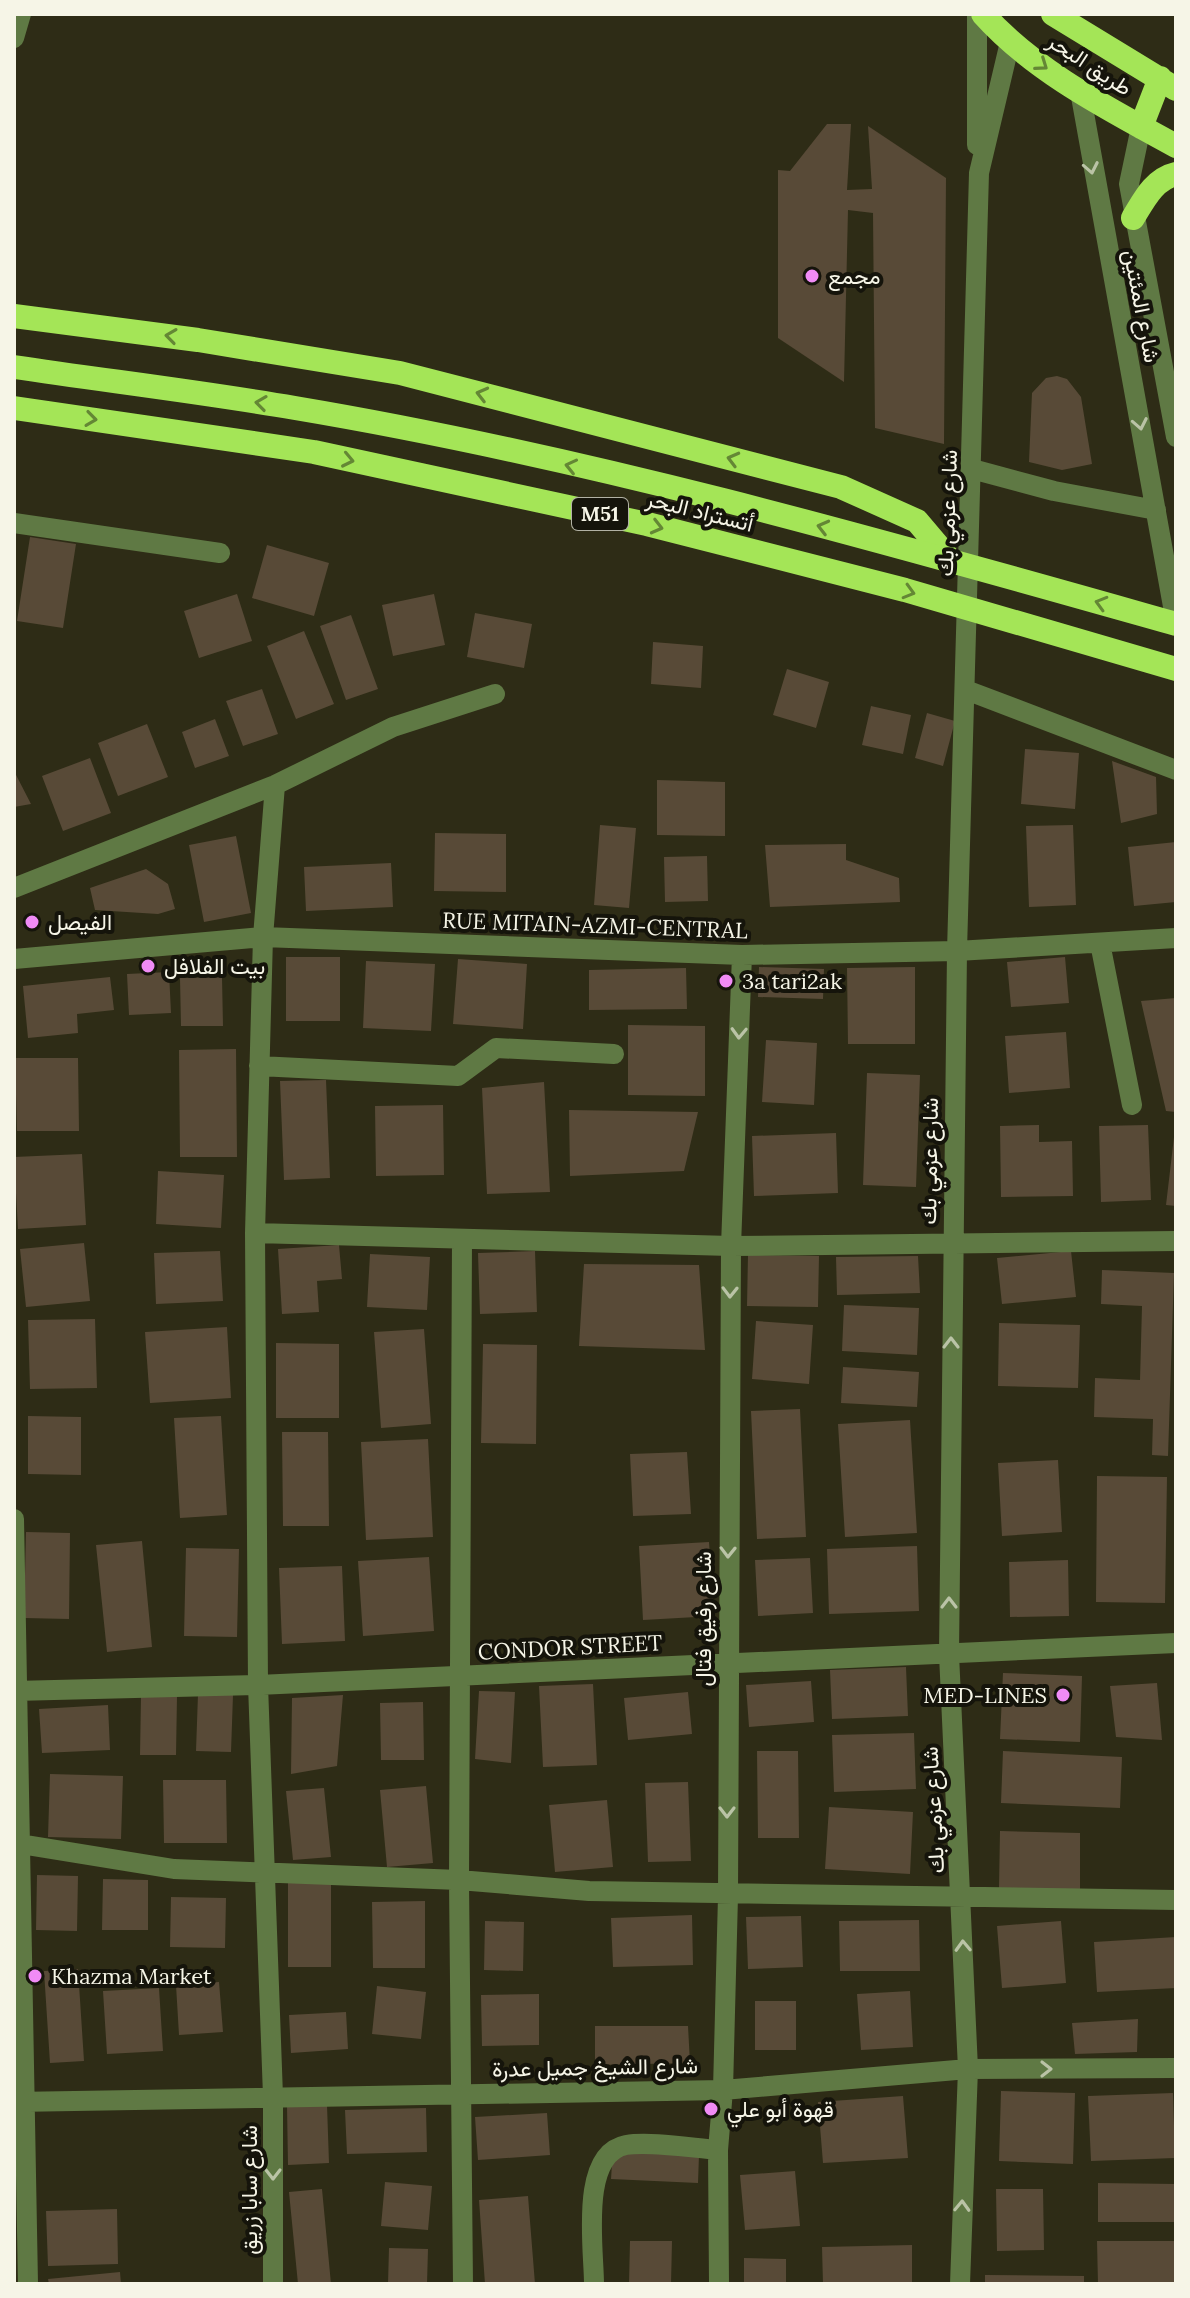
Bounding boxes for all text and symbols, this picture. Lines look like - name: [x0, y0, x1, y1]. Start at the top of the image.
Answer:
- street label: طريق البحر: [1042, 26, 1137, 102]
- one-way arrow: [1033, 55, 1047, 69]
- one-way arrow: [1082, 161, 1099, 175]
- street label: شارع المئتين: [1116, 247, 1167, 365]
- place label: مجمع: [828, 262, 881, 291]
- marker: مجمع: [803, 267, 821, 285]
- one-way arrow: [164, 328, 178, 345]
- one-way arrow: [475, 386, 489, 403]
- one-way arrow: [254, 395, 268, 412]
- one-way arrow: [84, 410, 98, 427]
- one-way arrow: [1130, 417, 1147, 430]
- street label: شارع عزمي بك: [931, 449, 968, 577]
- one-way arrow: [341, 451, 354, 468]
- one-way arrow: [727, 452, 741, 469]
- one-way arrow: [564, 458, 578, 475]
- street label: أتستراد البحر: [643, 484, 756, 538]
- road number: M51: [572, 498, 628, 530]
- one-way arrow: [649, 517, 663, 534]
- one-way arrow: [817, 520, 831, 537]
- one-way arrow: [901, 582, 915, 599]
- one-way arrow: [1094, 596, 1108, 612]
- street label: RUE MITAIN-AZMI-CENTRAL: [442, 906, 748, 944]
- place label: الفيصل: [48, 908, 112, 936]
- marker: الفيصل: [23, 913, 41, 931]
- place label: بيت الفلافل: [164, 952, 265, 980]
- marker: بيت الفلافل: [139, 957, 157, 975]
- place label: 3a tari2ak: [742, 967, 842, 995]
- marker: 3a tari2ak: [717, 972, 735, 990]
- one-way arrow: [731, 1027, 748, 1040]
- street label: شارع عزمي بك: [914, 1097, 949, 1225]
- one-way arrow: [721, 1286, 739, 1299]
- one-way arrow: [942, 1336, 960, 1349]
- one-way arrow: [719, 1546, 737, 1559]
- street label: شارع رفيق فتال: [689, 1551, 718, 1687]
- one-way arrow: [940, 1596, 958, 1609]
- street label: CONDOR STREET: [477, 1628, 663, 1666]
- place label: MED-LINES: [923, 1681, 1047, 1709]
- marker: MED-LINES: [1054, 1686, 1072, 1704]
- street label: شارع عزمي بك: [916, 1746, 955, 1874]
- one-way arrow: [719, 1806, 736, 1819]
- one-way arrow: [955, 1939, 972, 1952]
- place label: Khazma Market: [51, 1962, 212, 1990]
- marker: Khazma Market: [26, 1967, 44, 1985]
- street label: شارع الشيخ جميل عدرة: [492, 2051, 698, 2084]
- one-way arrow: [1040, 2060, 1053, 2078]
- place label: قهوة أبو علي: [727, 2095, 834, 2128]
- marker: قهوة أبو علي: [702, 2100, 720, 2118]
- street label: شارع سابا زريق: [235, 2125, 264, 2255]
- one-way arrow: [264, 2168, 282, 2181]
- one-way arrow: [954, 2199, 971, 2212]

